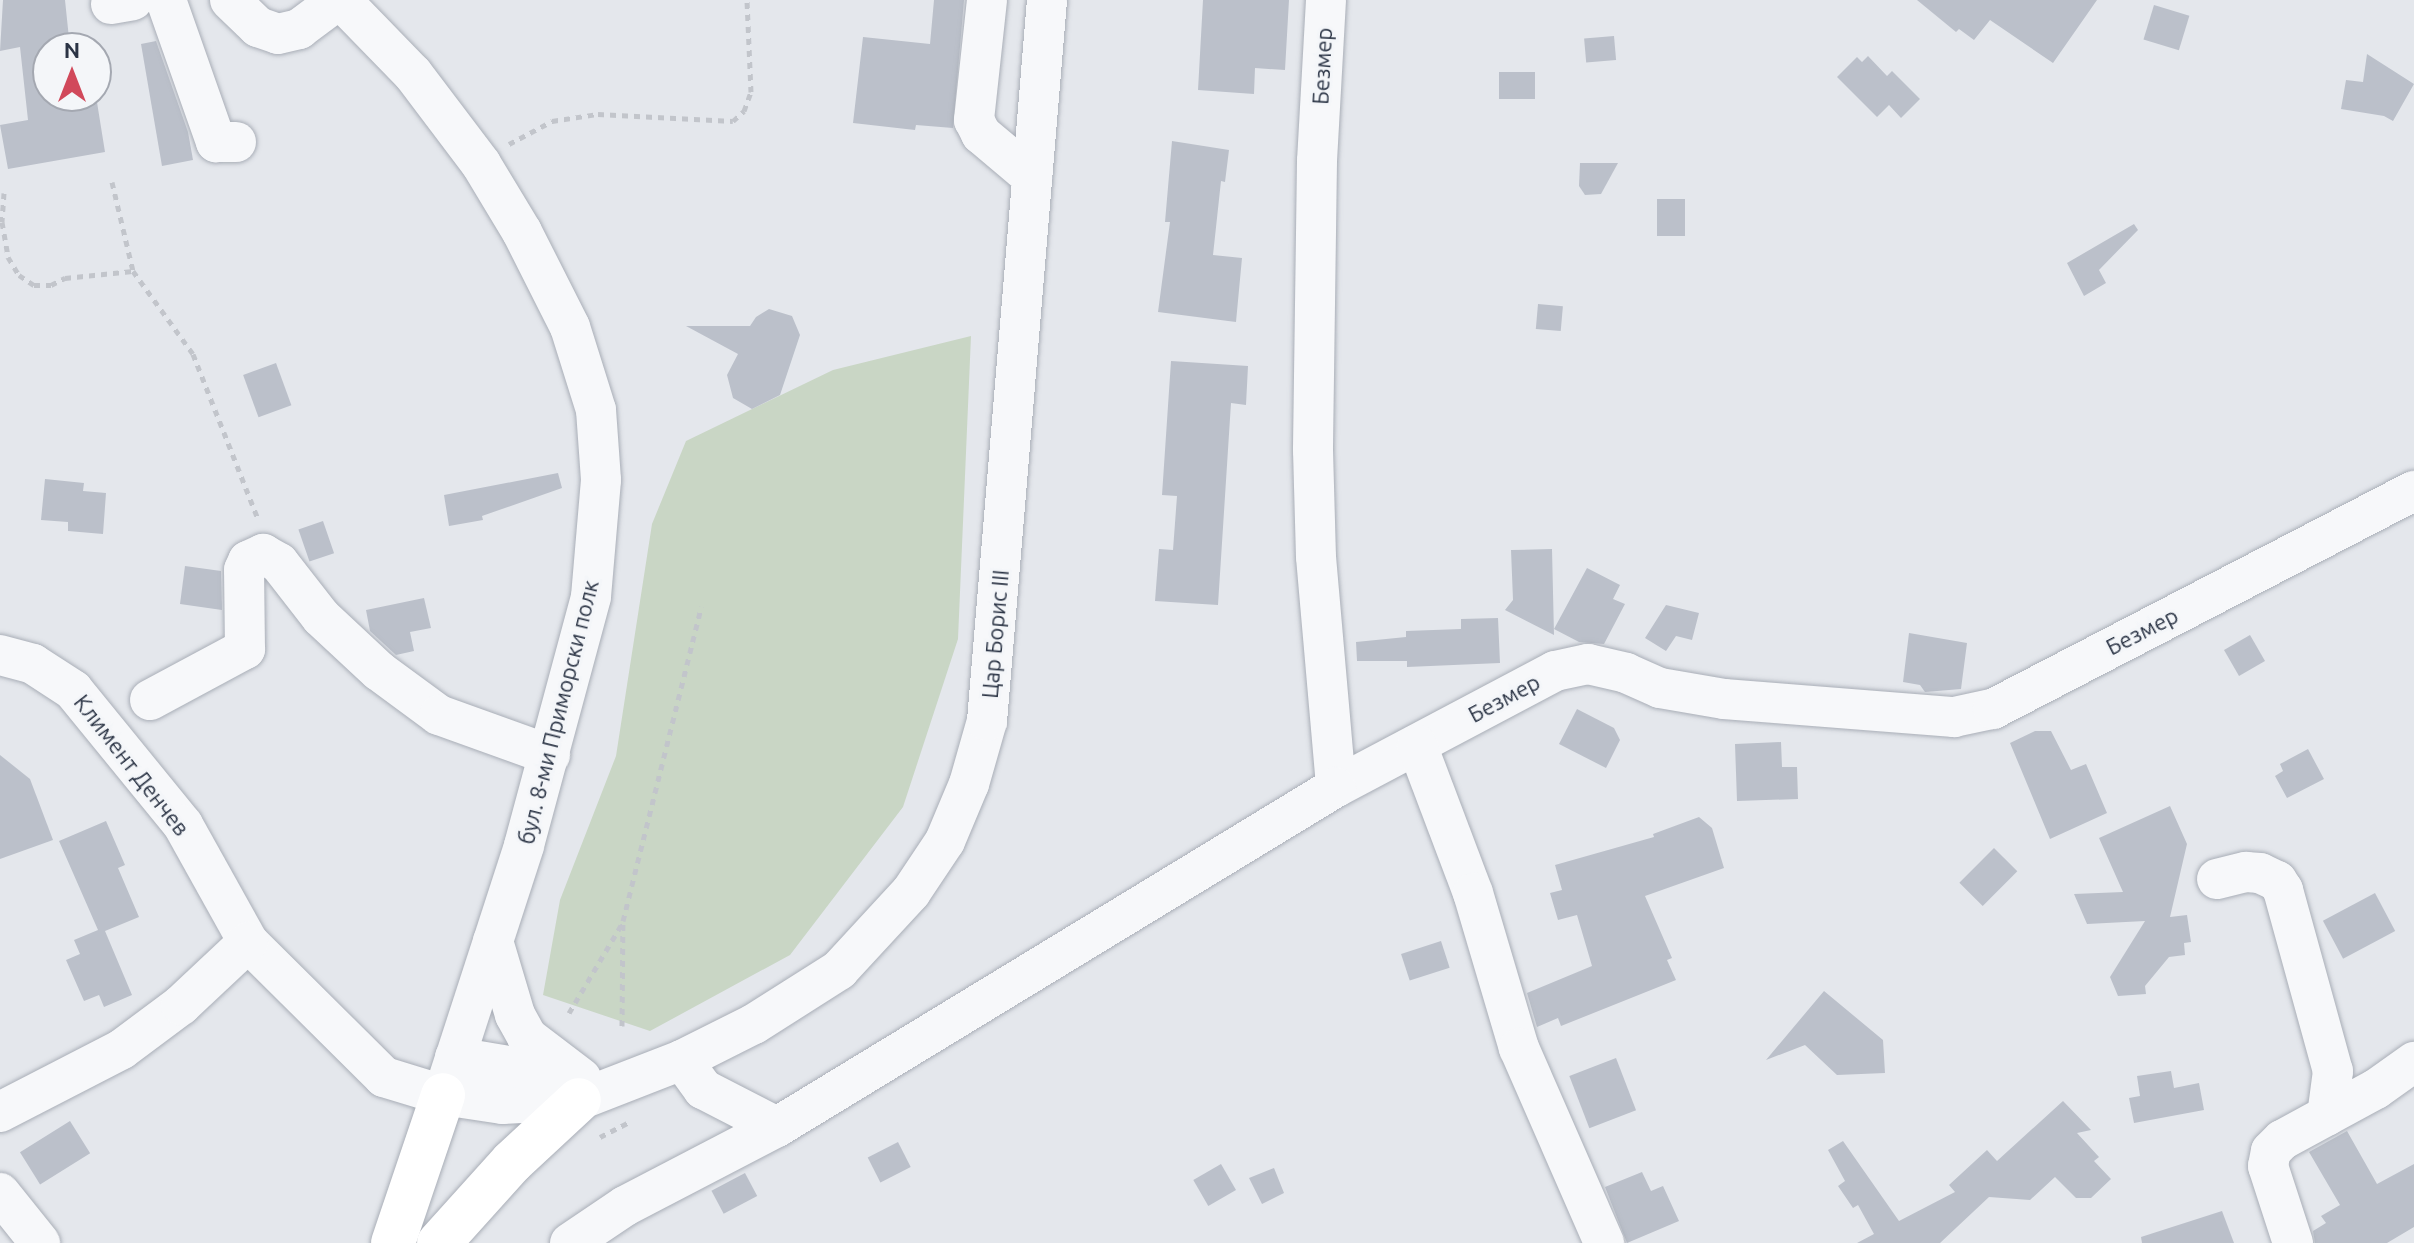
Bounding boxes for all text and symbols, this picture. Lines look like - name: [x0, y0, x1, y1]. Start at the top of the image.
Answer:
- street label: Безмер: [1307, 27, 1337, 105]
- north arrow: [32, 32, 112, 112]
- text: N: [64, 37, 80, 62]
- street label: Цар Борис III: [976, 569, 1014, 699]
- street label: бул. 8-ми Приморски полк: [512, 577, 604, 847]
- street label: Безмер: [2102, 602, 2182, 660]
- street label: Безмер: [1464, 668, 1544, 728]
- street label: Климент Денчев: [69, 689, 195, 841]

